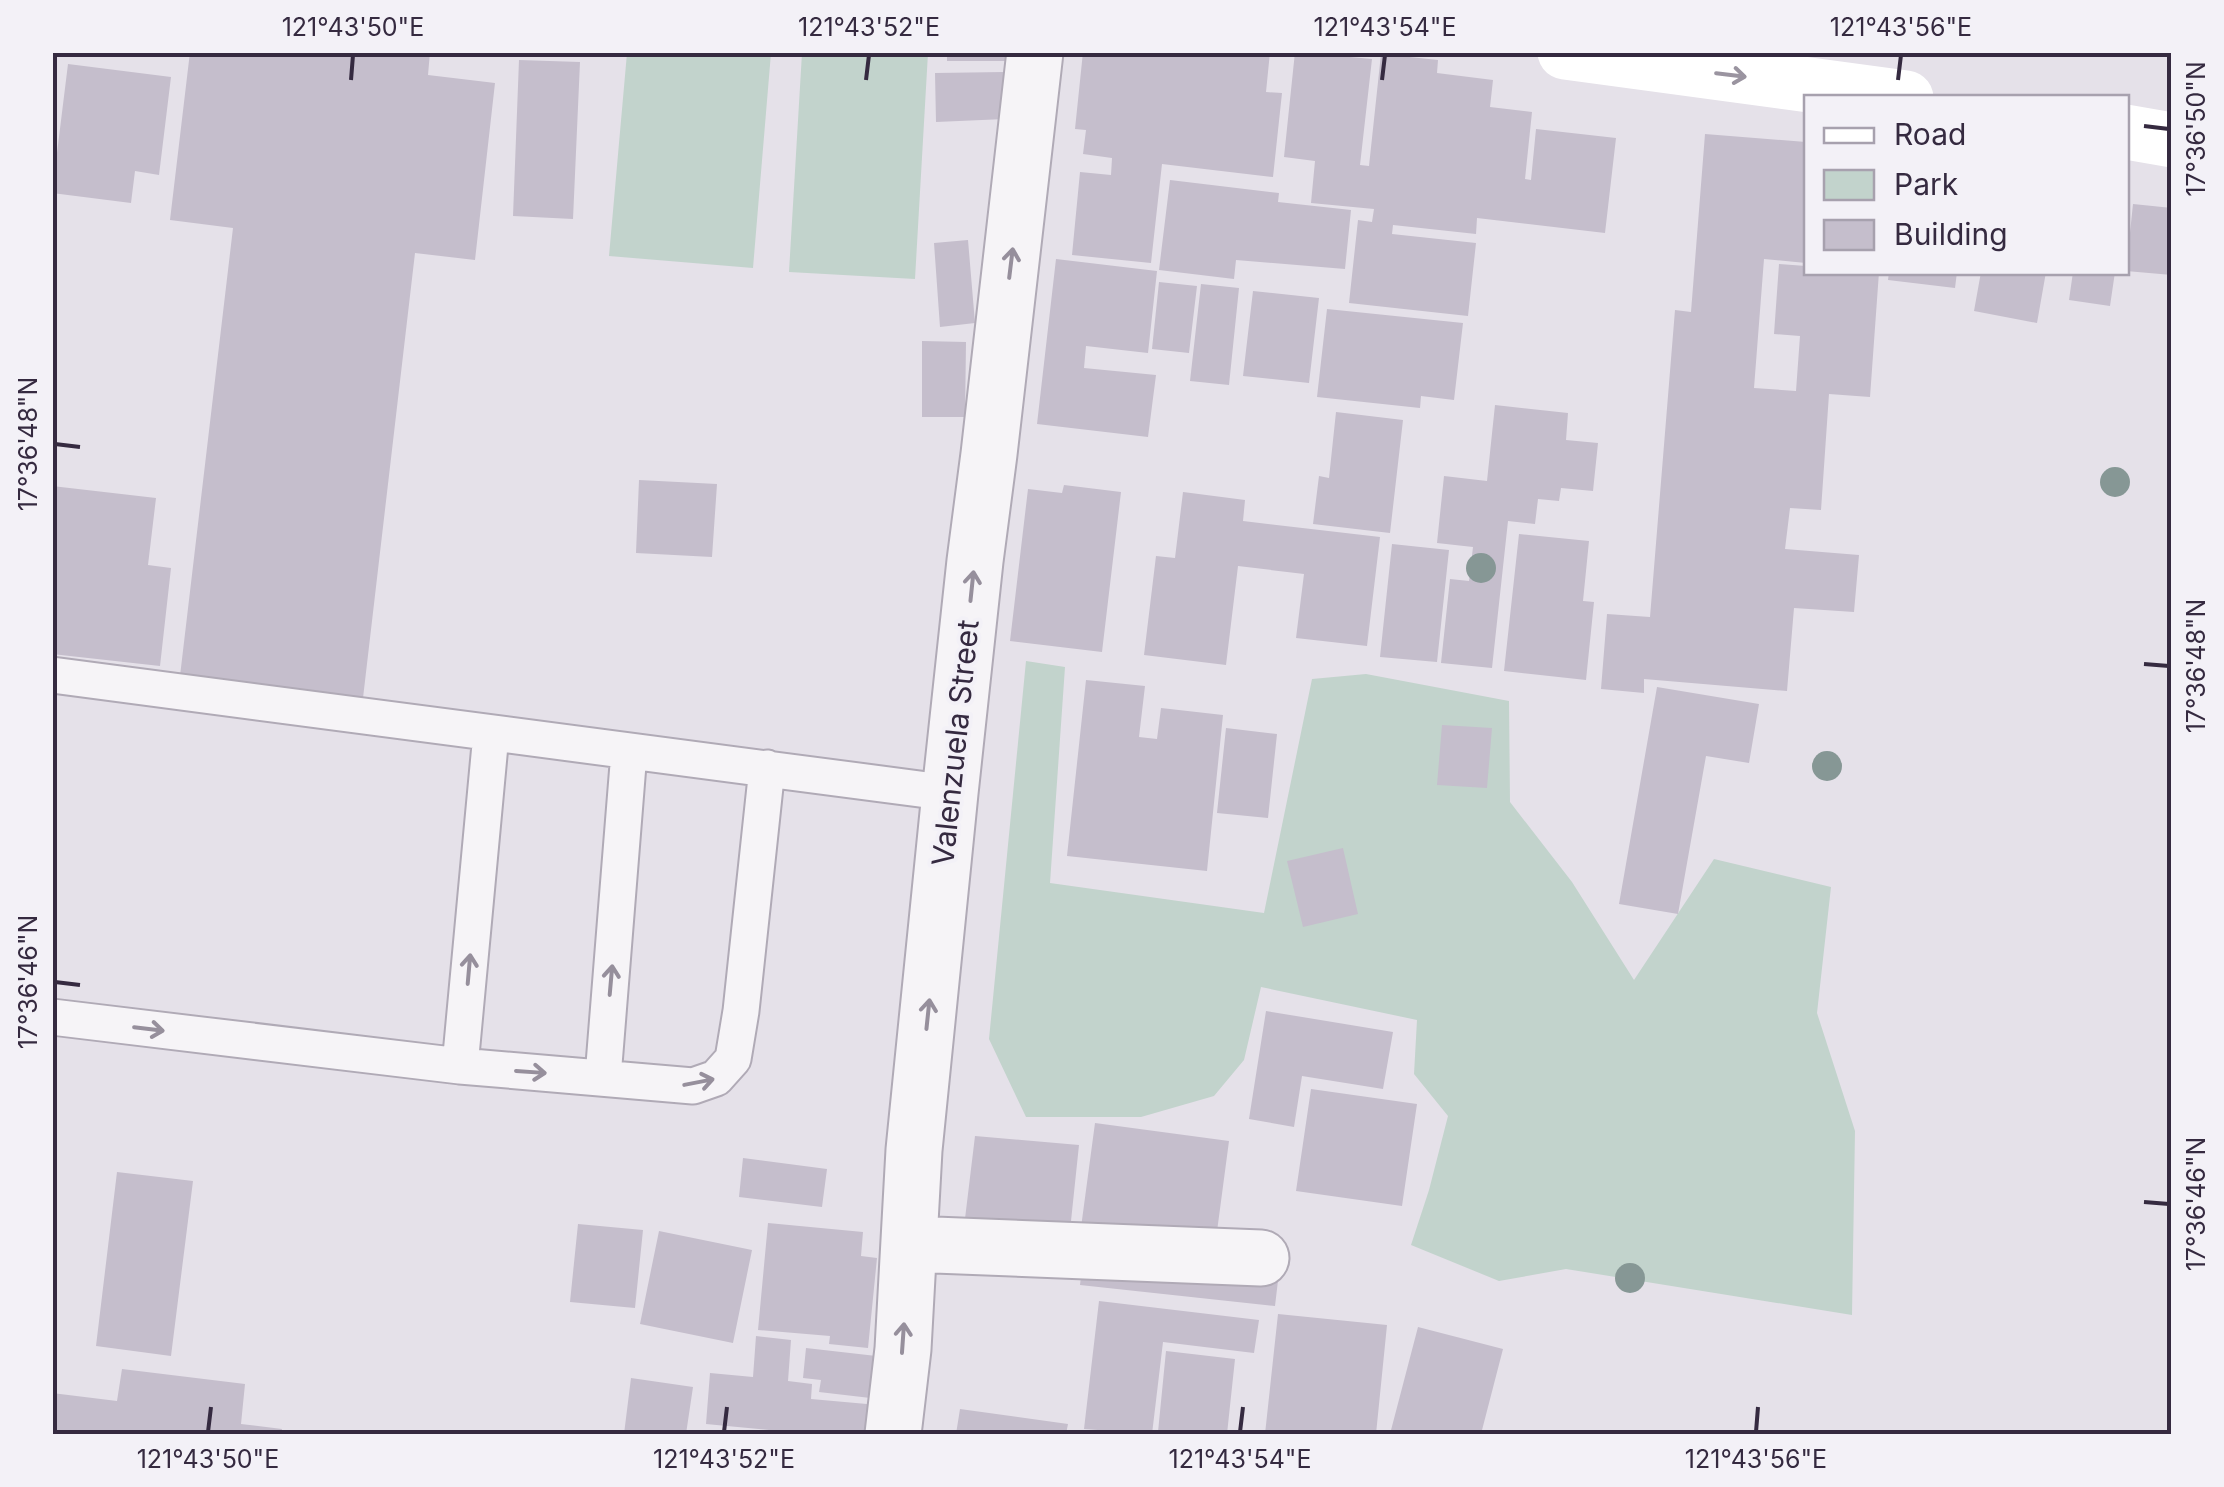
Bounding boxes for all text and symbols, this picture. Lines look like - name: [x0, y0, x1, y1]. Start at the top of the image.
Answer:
- text: 121°43'50"E: [282, 12, 424, 42]
- text: 121°43'52"E: [798, 12, 940, 42]
- text: 121°43'54"E: [1314, 12, 1456, 42]
- text: 121°43'56"E: [1830, 12, 1972, 42]
- text: 17°36'50"N: [2181, 61, 2211, 197]
- one-way arrow: [1715, 66, 1747, 85]
- legend: [1804, 95, 2129, 275]
- text: Road: [1894, 116, 1966, 152]
- text: Park: [1894, 166, 1959, 202]
- text: Building: [1894, 216, 2008, 252]
- one-way arrow: [1002, 248, 1021, 280]
- text: 17°36'48"N: [13, 377, 43, 511]
- one-way arrow: [963, 570, 982, 602]
- text: 17°36'48"N: [2181, 599, 2211, 733]
- street label: Valenzuela Street: [924, 618, 986, 868]
- text: 17°36'46"N: [13, 915, 43, 1049]
- one-way arrow: [460, 953, 479, 986]
- one-way arrow: [601, 965, 620, 997]
- one-way arrow: [919, 998, 938, 1030]
- one-way arrow: [133, 1020, 165, 1039]
- one-way arrow: [515, 1062, 547, 1081]
- one-way arrow: [682, 1071, 714, 1090]
- text: 17°36'46"N: [2181, 1137, 2211, 1271]
- one-way arrow: [894, 1322, 913, 1354]
- text: 121°43'50"E: [137, 1444, 279, 1474]
- text: 121°43'52"E: [653, 1444, 795, 1474]
- text: 121°43'54"E: [1169, 1444, 1311, 1474]
- text: 121°43'56"E: [1685, 1444, 1827, 1474]

